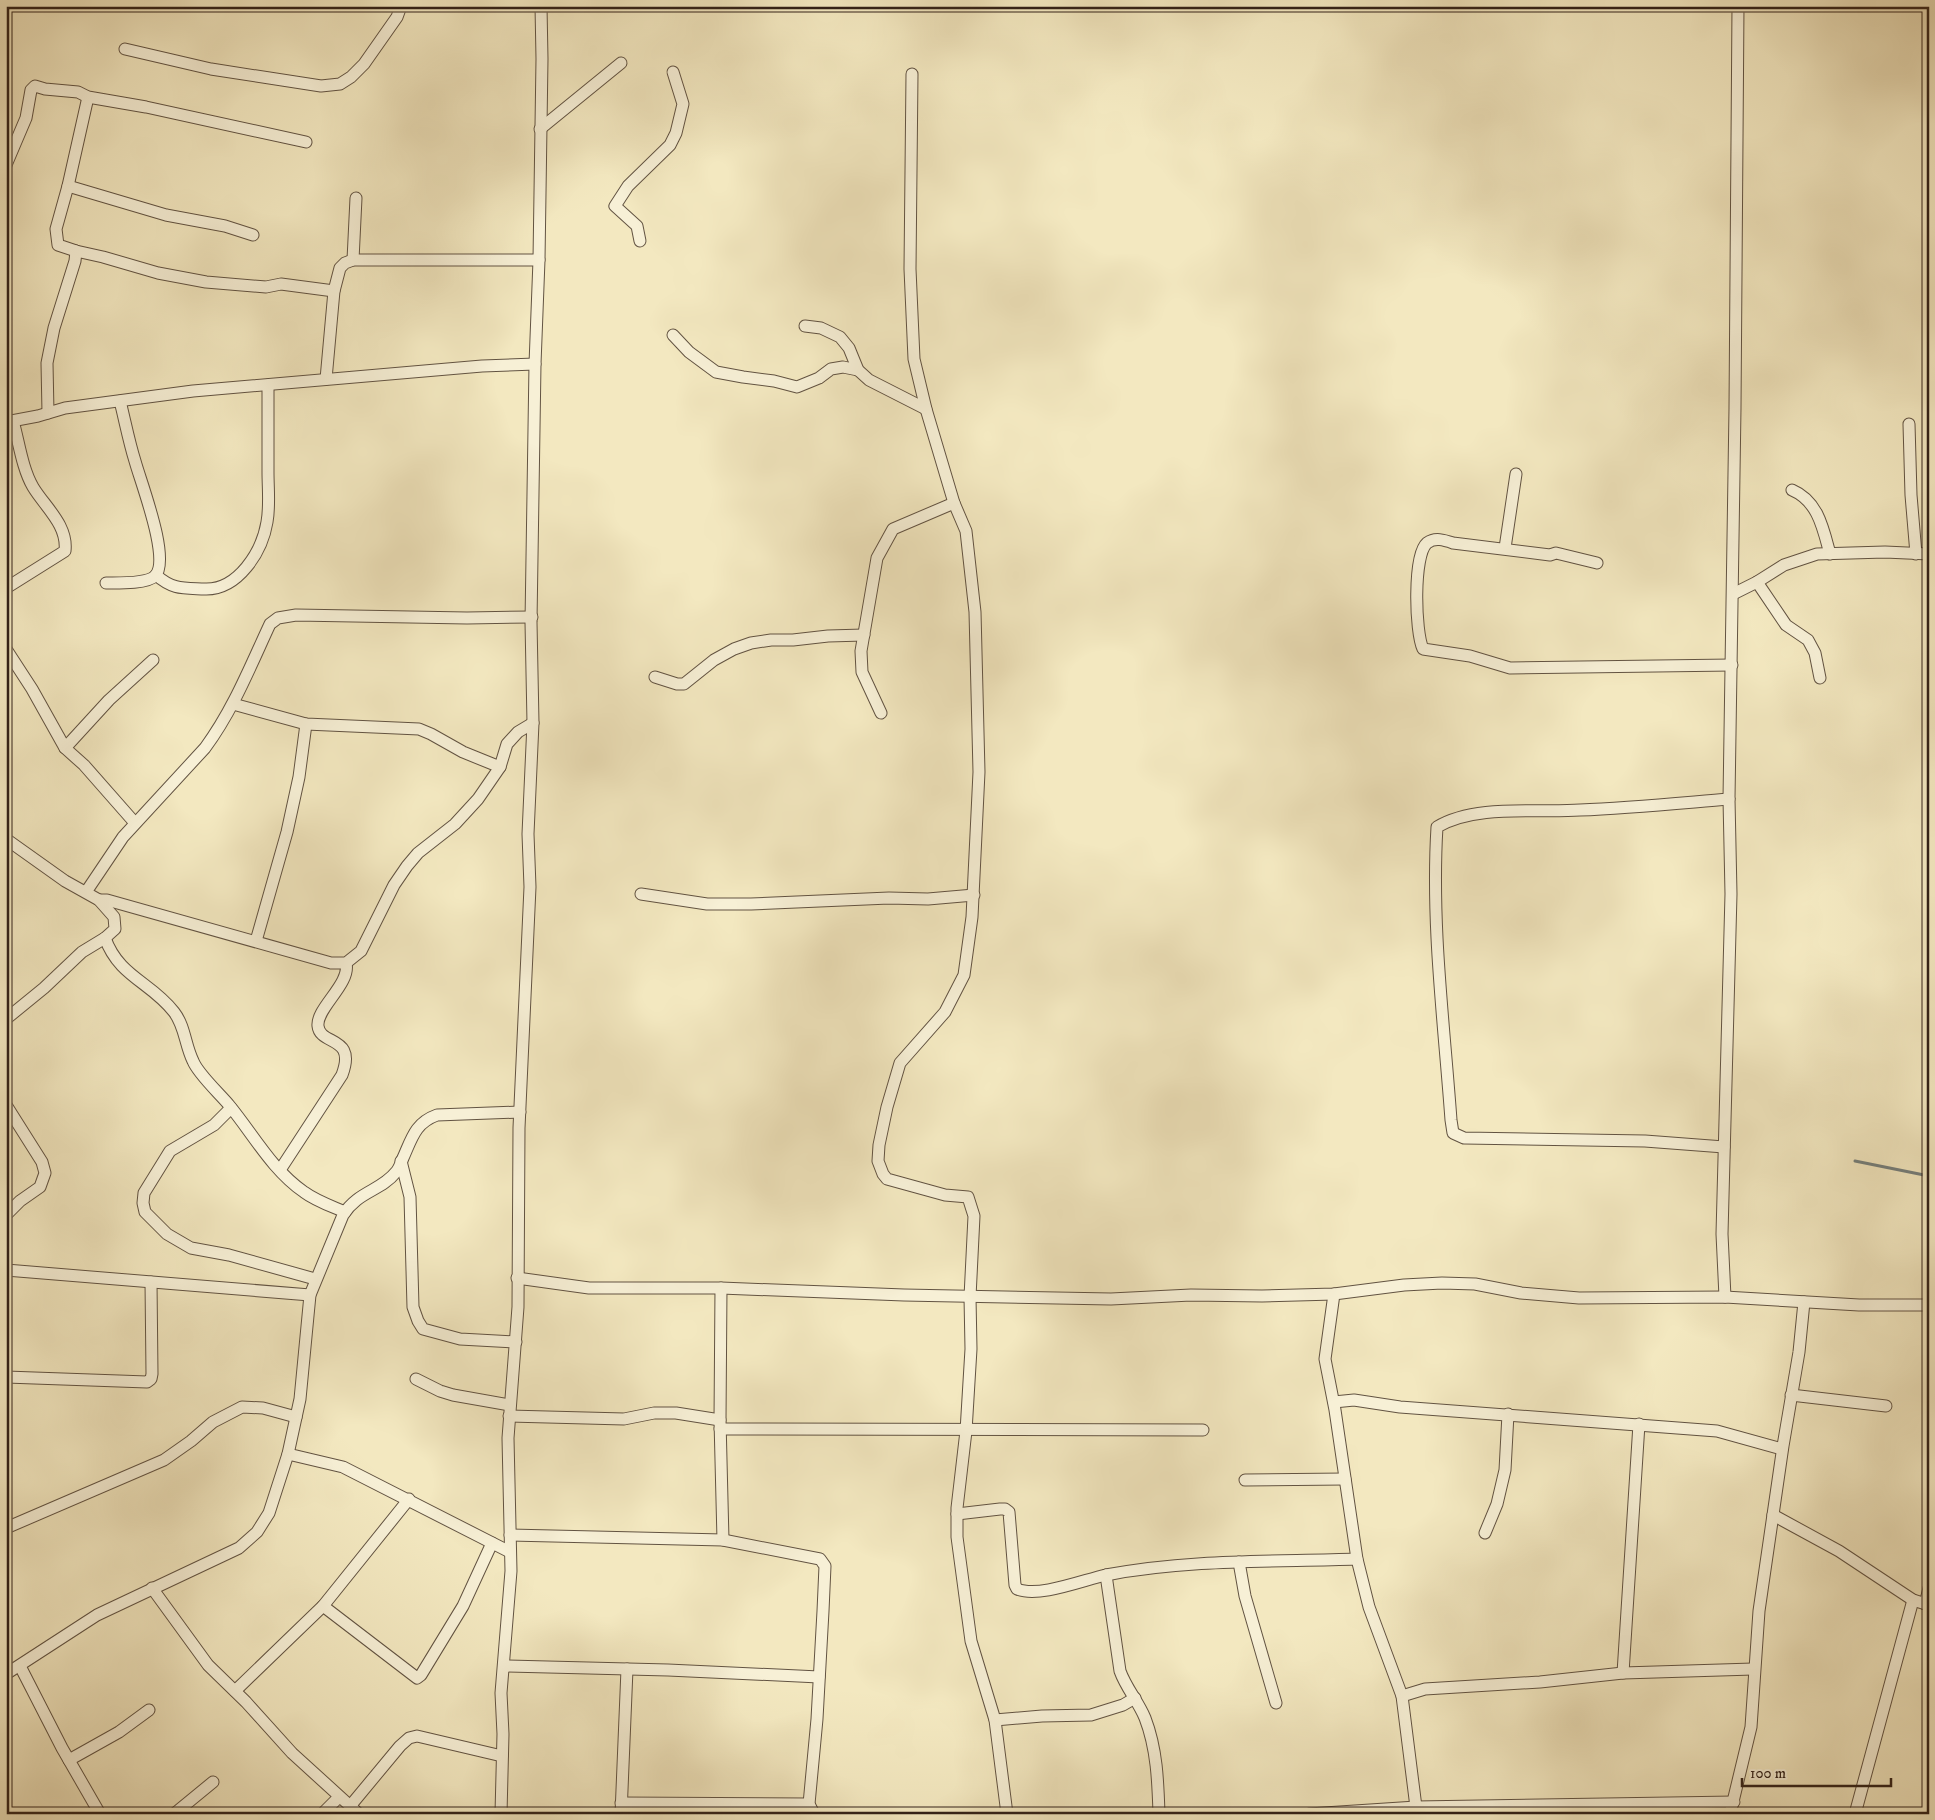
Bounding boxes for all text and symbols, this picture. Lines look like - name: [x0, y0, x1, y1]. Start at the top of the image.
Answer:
- scale bar: [1742, 1755, 1891, 1787]
- text: 100 m: [1750, 1764, 1786, 1783]

